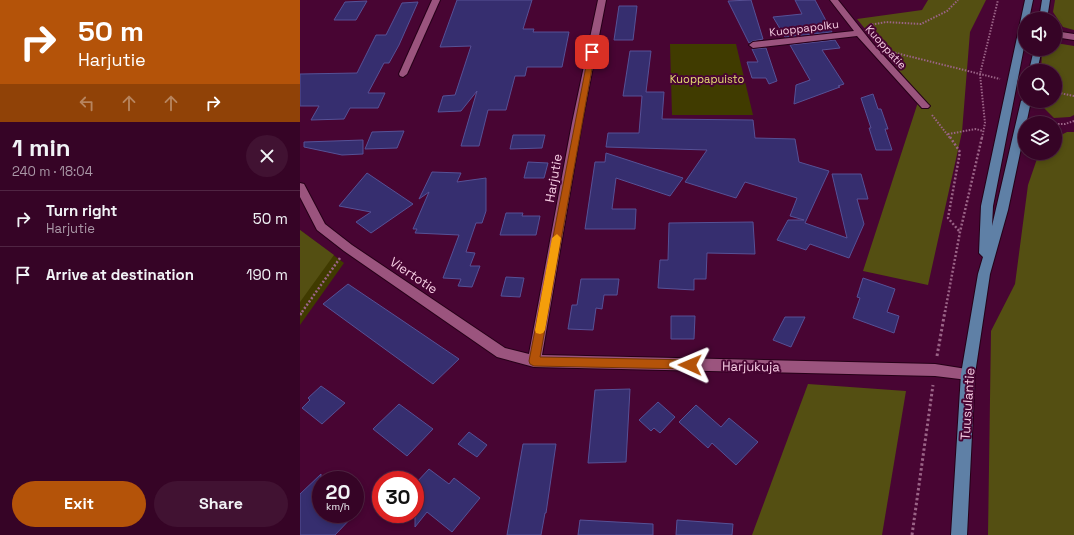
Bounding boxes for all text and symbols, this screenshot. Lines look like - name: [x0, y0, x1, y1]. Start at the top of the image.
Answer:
- map controls: [1018, 12, 1062, 160]
- button: sound: [1018, 12, 1062, 56]
- text: 50 m: [78, 13, 144, 49]
- icon: right: [12, 16, 64, 68]
- street label: Kuoppapolku: [768, 17, 840, 39]
- street label: Kuoppatie: [863, 22, 909, 72]
- pin: [575, 35, 609, 69]
- icon: arrive: [581, 41, 603, 63]
- text: Harjutie: [78, 48, 146, 71]
- button: search: [1018, 64, 1062, 108]
- park label: Kuoppapuisto: [670, 72, 744, 86]
- icon: left: [76, 92, 98, 114]
- icon: ahead: [118, 92, 140, 114]
- icon: ahead: [160, 92, 182, 114]
- icon: right: [202, 92, 224, 114]
- button: layers: [1018, 116, 1062, 160]
- text: 1 min: [12, 132, 71, 163]
- button: close: [246, 135, 288, 177]
- street label: Harjutie: [541, 153, 566, 204]
- text: 240 m · 18:04: [12, 163, 93, 180]
- text: Turn right: [46, 201, 117, 220]
- icon: right: [12, 208, 34, 230]
- text: 50 m: [253, 209, 288, 228]
- text: Harjutie: [46, 220, 95, 237]
- street label: Viertotie: [386, 253, 441, 298]
- icon: arrive: [12, 264, 34, 286]
- text: Arrive at destination: [46, 265, 194, 284]
- text: 190 m: [246, 265, 288, 284]
- position arrow: [669, 344, 711, 386]
- street label: Harjukuja: [722, 357, 781, 376]
- street label: Tuusulantie: [956, 367, 979, 441]
- speed limit sign: 30: [372, 471, 424, 523]
- text: 20: [326, 479, 350, 505]
- button: Exit: [12, 481, 146, 527]
- button: Share: [154, 481, 288, 527]
- text: km/h: [326, 500, 350, 513]

